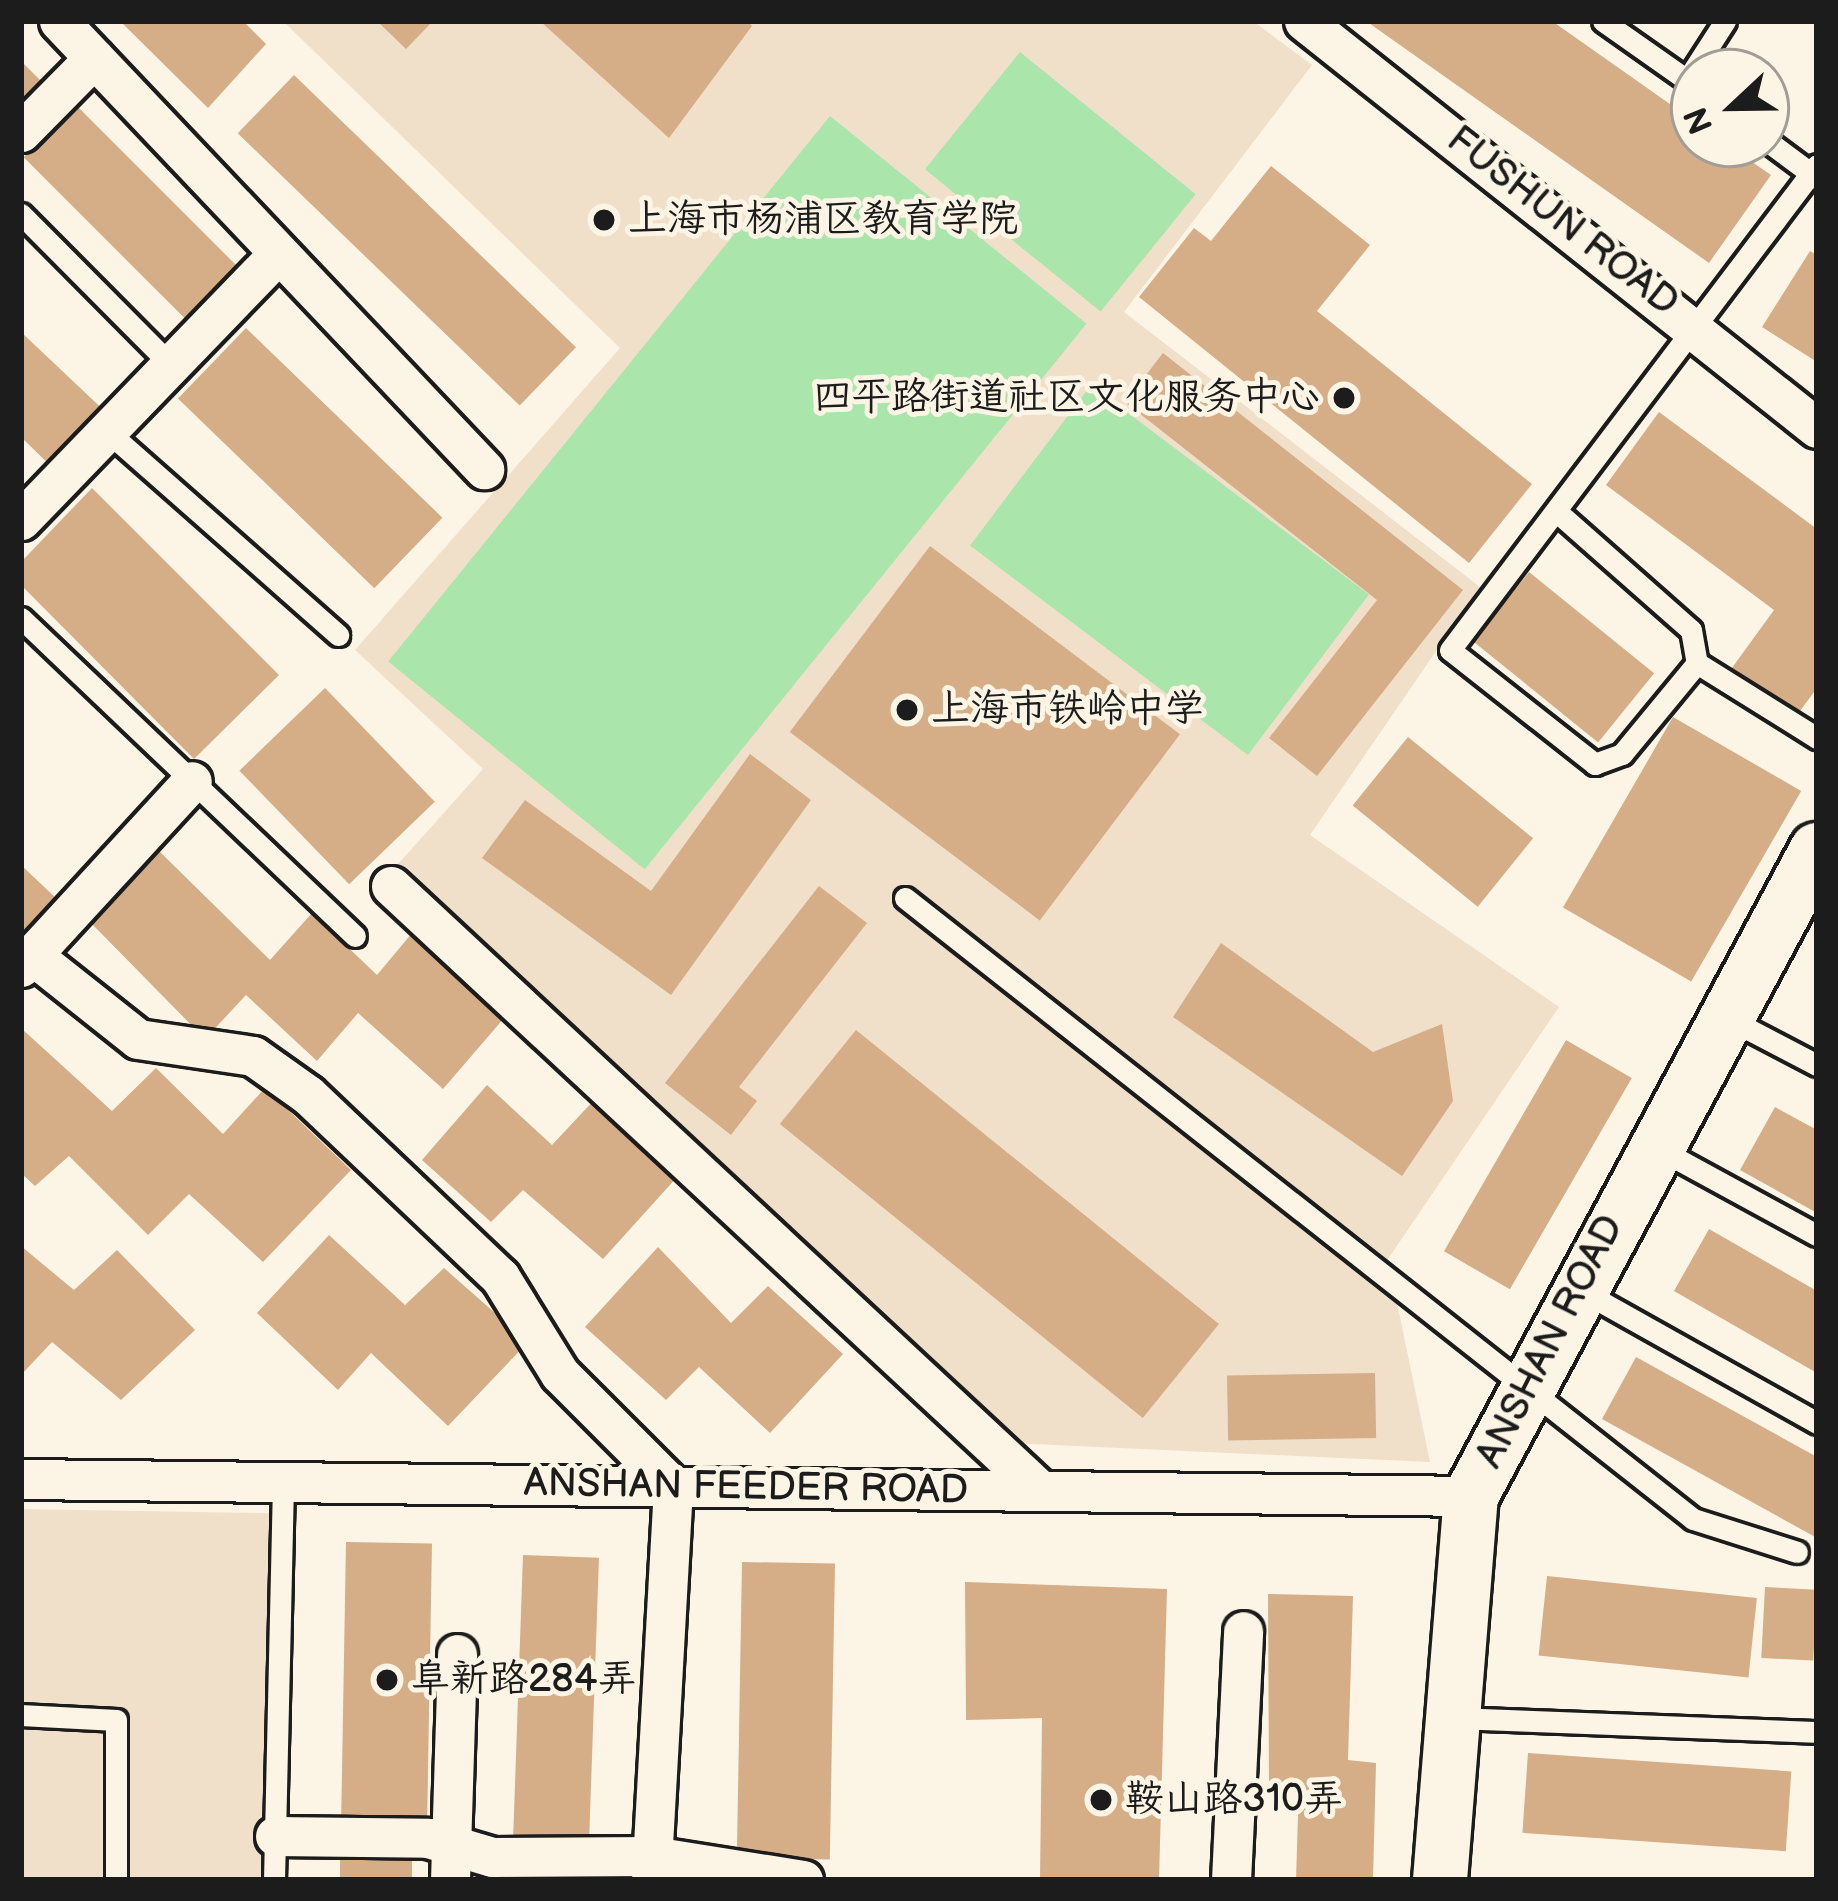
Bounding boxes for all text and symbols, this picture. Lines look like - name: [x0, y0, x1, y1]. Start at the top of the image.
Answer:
- north arrow: [1670, 48, 1790, 168]
- text: N: [1676, 101, 1723, 139]
- street label: FUSHUN ROAD: [1437, 117, 1687, 327]
- place label: 上海市杨浦区教育学院: [628, 197, 1018, 243]
- marker: 上海市杨浦区教育学院: [591, 207, 617, 233]
- place label: 四平路街道社区文化服务中心: [813, 375, 1320, 421]
- marker: 四平路街道社区文化服务中心: [1331, 385, 1357, 411]
- place label: 上海市铁岭中学: [931, 687, 1204, 733]
- marker: 上海市铁岭中学: [894, 697, 920, 723]
- street label: ANSHAN ROAD: [1467, 1208, 1635, 1476]
- street label: ANSHAN FEEDER ROAD: [523, 1461, 969, 1515]
- place label: 阜新路284弄: [411, 1657, 637, 1703]
- marker: 阜新路284弄: [374, 1667, 400, 1693]
- place label: 鞍山路310弄: [1125, 1777, 1343, 1823]
- marker: 鞍山路310弄: [1088, 1787, 1114, 1813]

